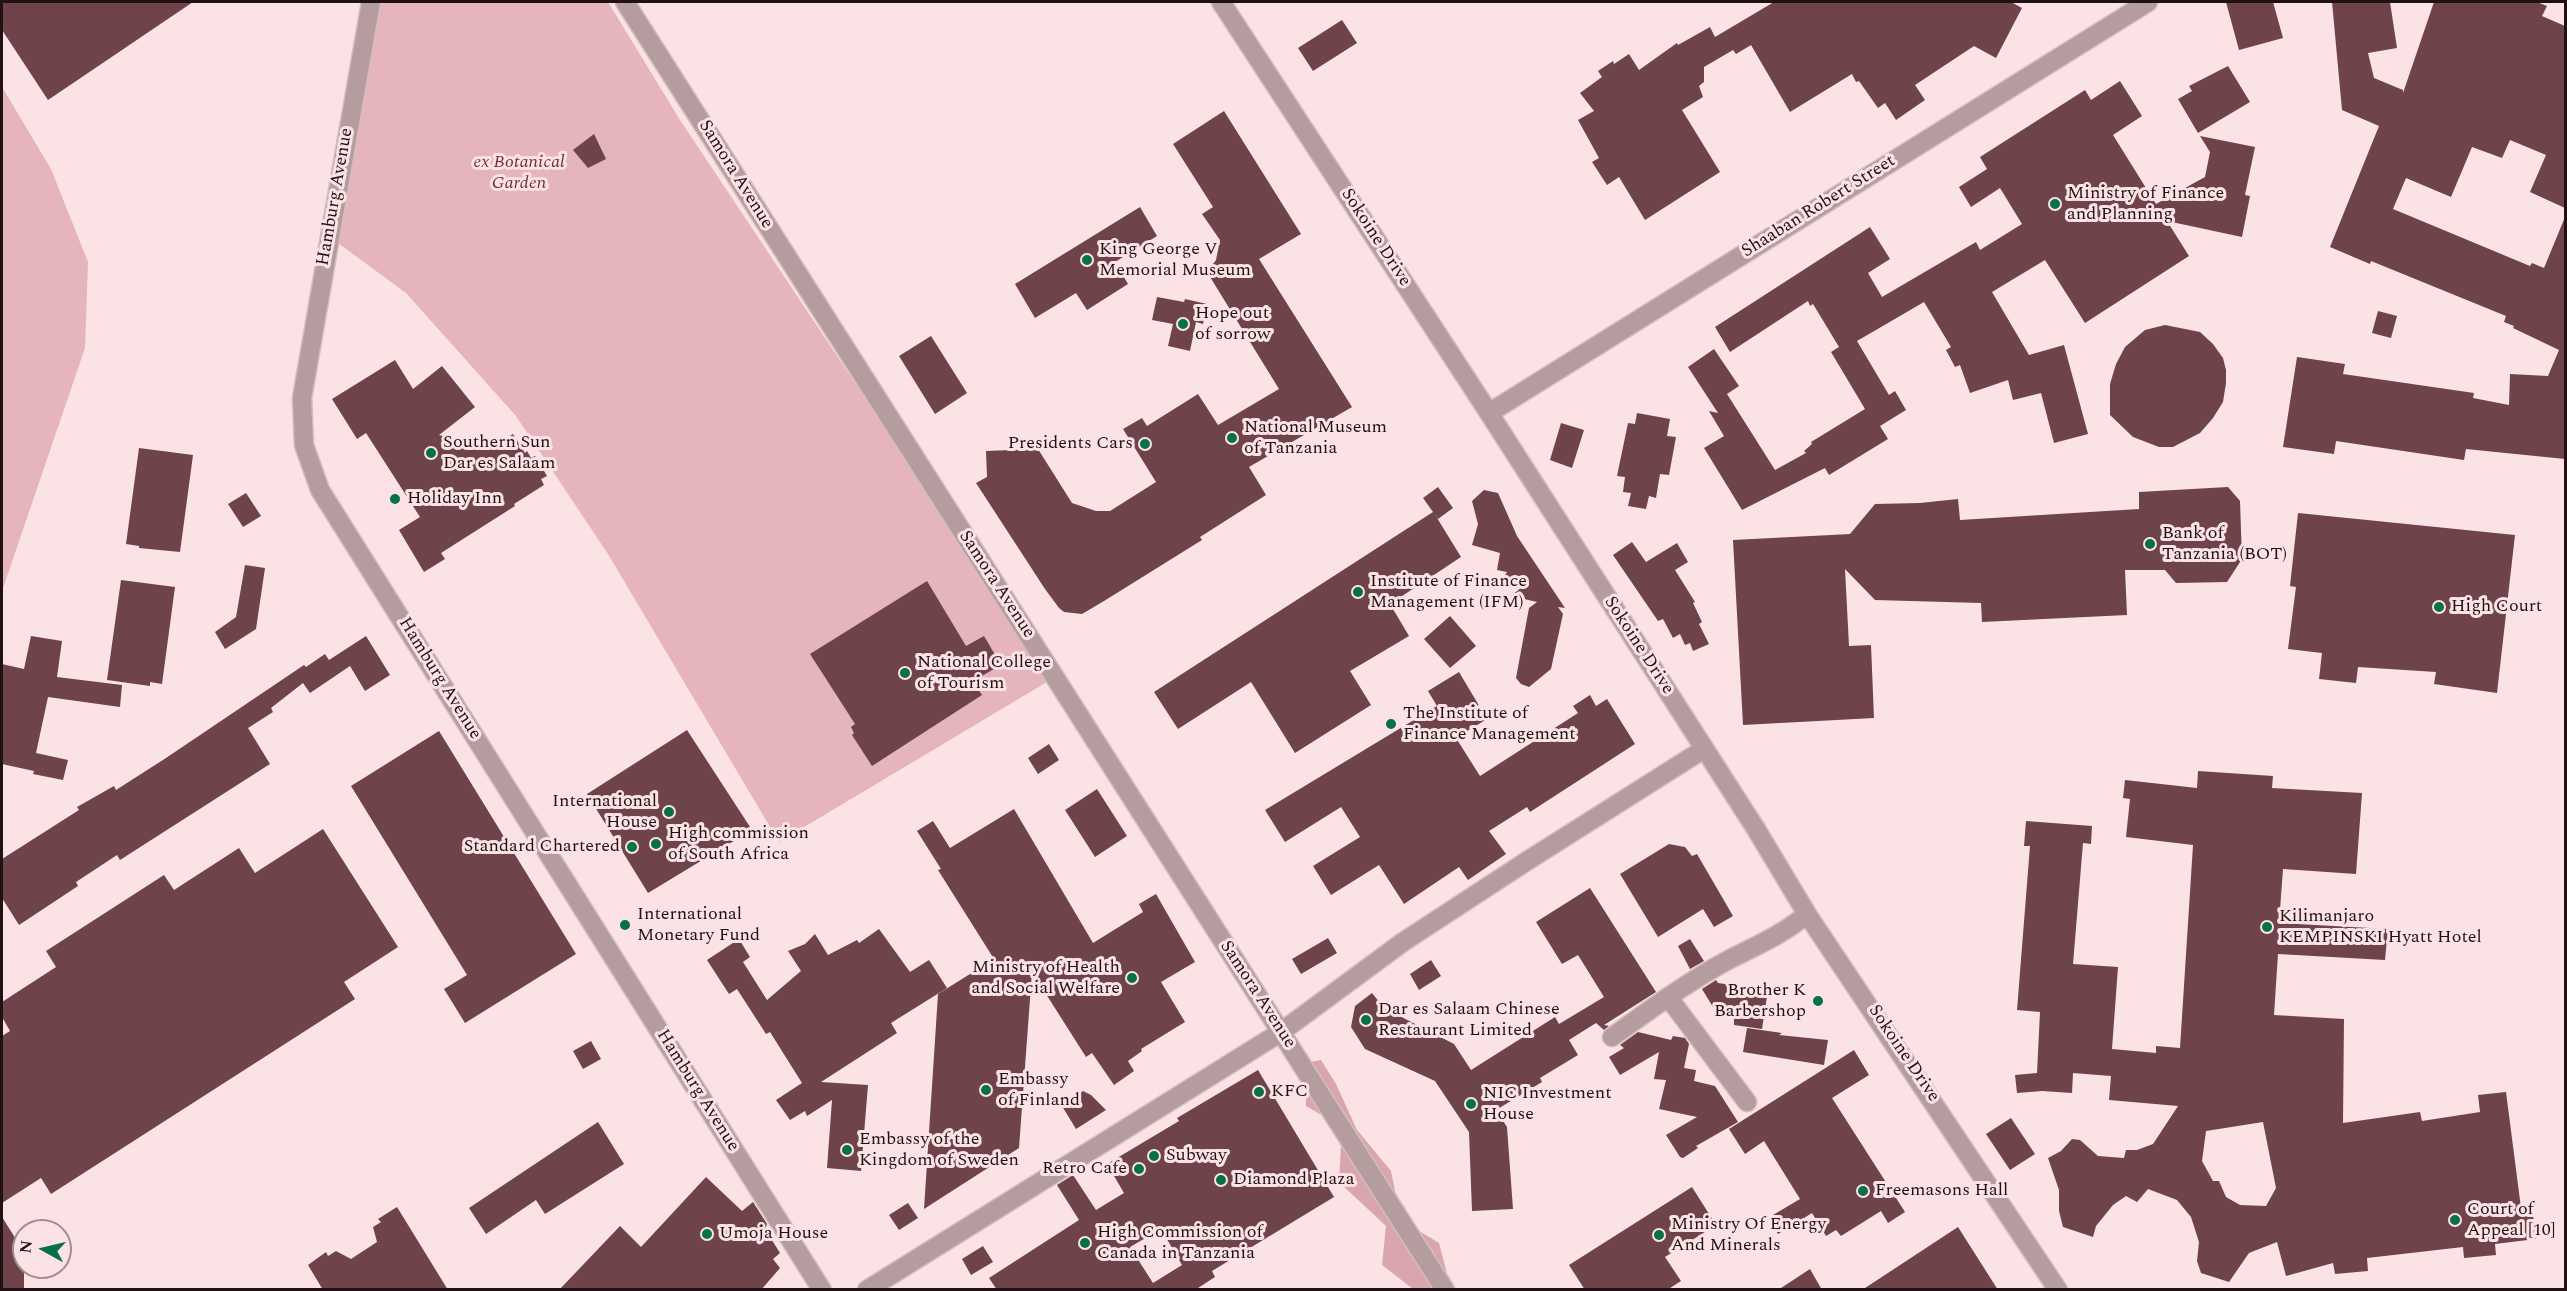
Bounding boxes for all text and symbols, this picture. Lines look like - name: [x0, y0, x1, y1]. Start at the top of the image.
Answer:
- street label: Samora Avenue: [693, 117, 777, 233]
- street label: Hamburg Avenue: [313, 126, 359, 268]
- street label: Shaaban Robert Street: [1738, 151, 1900, 263]
- park label: ex Botanical Garden: [473, 152, 565, 195]
- place label: Ministry of Finance and Planning: [2067, 183, 2224, 226]
- street label: Sokoine Drive: [1335, 185, 1415, 291]
- marker: Ministry of Finance and Planning: [2048, 197, 2062, 211]
- place label: King George V Memorial Museum: [1099, 239, 1251, 282]
- marker: King George V Memorial Museum: [1080, 253, 1094, 267]
- place label: Hope out of sorrow: [1195, 303, 1270, 346]
- marker: Hope out of sorrow: [1176, 317, 1190, 331]
- place label: National Museum of Tanzania: [1244, 417, 1387, 460]
- marker: National Museum of Tanzania: [1225, 431, 1239, 445]
- place label: Southern Sun Dar es Salaam: [443, 432, 555, 474]
- place label: Presidents Cars: [1008, 433, 1133, 455]
- marker: Presidents Cars: [1138, 437, 1152, 451]
- marker: Southern Sun Dar es Salaam: [424, 446, 438, 460]
- place label: Holiday Inn: [407, 488, 502, 510]
- marker: Holiday Inn: [388, 492, 402, 506]
- place label: Bank of Tanzania (BOT): [2162, 523, 2287, 566]
- street label: Samora Avenue: [953, 527, 1039, 643]
- marker: Bank of Tanzania (BOT): [2143, 537, 2157, 551]
- place label: Institute of Finance Management (IFM): [1370, 571, 1527, 614]
- marker: Institute of Finance Management (IFM): [1351, 585, 1365, 599]
- street label: Sokoine Drive: [1598, 593, 1678, 699]
- place label: High Court: [2451, 596, 2542, 618]
- marker: High Court: [2432, 600, 2446, 614]
- street label: Hamburg Avenue: [393, 614, 485, 744]
- place label: National College of Tourism: [917, 652, 1051, 694]
- marker: National College of Tourism: [898, 666, 912, 680]
- place label: The Institute of Finance Management: [1403, 703, 1576, 746]
- marker: The Institute of Finance Management: [1384, 717, 1398, 731]
- place label: International House: [552, 791, 657, 834]
- marker: International House: [662, 805, 676, 819]
- place label: High commission of South Africa: [668, 823, 809, 866]
- place label: Standard Chartered: [464, 836, 620, 858]
- marker: High commission of South Africa: [649, 837, 663, 851]
- marker: Standard Chartered: [625, 840, 639, 854]
- place label: International Monetary Fund: [637, 904, 760, 946]
- place label: Kilimanjaro KEMPINSKI Hyatt Hotel: [2279, 906, 2482, 948]
- marker: International Monetary Fund: [618, 918, 632, 932]
- marker: Kilimanjaro KEMPINSKI Hyatt Hotel: [2260, 920, 2274, 934]
- street label: Samora Avenue: [1214, 937, 1300, 1053]
- place label: Ministry of Health and Social Welfare: [972, 957, 1120, 1000]
- marker: Ministry of Health and Social Welfare: [1125, 971, 1139, 985]
- place label: Brother K Barbershop: [1714, 980, 1806, 1022]
- marker: Brother K Barbershop: [1811, 994, 1825, 1008]
- place label: Dar es Salaam Chinese Restaurant Limited: [1378, 999, 1560, 1042]
- street label: Sokoine Drive: [1863, 1001, 1943, 1107]
- marker: Dar es Salaam Chinese Restaurant Limited: [1359, 1013, 1373, 1027]
- street label: Hamburg Avenue: [651, 1026, 743, 1156]
- place label: Embassy of Finland: [998, 1069, 1080, 1112]
- place label: KFC: [1271, 1081, 1308, 1103]
- marker: Embassy of Finland: [979, 1083, 993, 1097]
- place label: NIC Investment House: [1483, 1083, 1612, 1126]
- marker: KFC: [1252, 1085, 1266, 1099]
- marker: NIC Investment House: [1464, 1097, 1478, 1111]
- place label: Embassy of the Kingdom of Sweden: [859, 1129, 1019, 1172]
- marker: Embassy of the Kingdom of Sweden: [840, 1143, 854, 1157]
- place label: Subway: [1166, 1145, 1227, 1167]
- marker: Subway: [1147, 1149, 1161, 1163]
- place label: Retro Cafe: [1042, 1158, 1127, 1180]
- marker: Retro Cafe: [1132, 1162, 1146, 1176]
- place label: Diamond Plaza: [1233, 1169, 1354, 1191]
- marker: Diamond Plaza: [1214, 1173, 1228, 1187]
- place label: Freemasons Hall: [1875, 1180, 2008, 1202]
- marker: Freemasons Hall: [1856, 1184, 1870, 1198]
- place label: Court of Appeal [10]: [2467, 1199, 2555, 1242]
- marker: Court of Appeal [10]: [2448, 1213, 2462, 1227]
- place label: Ministry Of Energy And Minerals: [1671, 1214, 1826, 1256]
- north arrow: [12, 1219, 72, 1279]
- place label: High Commission of Canada in Tanzania: [1097, 1222, 1263, 1264]
- place label: Umoja House: [719, 1223, 828, 1245]
- marker: Umoja House: [700, 1227, 714, 1241]
- marker: Ministry Of Energy And Minerals: [1652, 1228, 1666, 1242]
- marker: High Commission of Canada in Tanzania: [1078, 1236, 1092, 1250]
- text: N: [13, 1239, 39, 1255]

